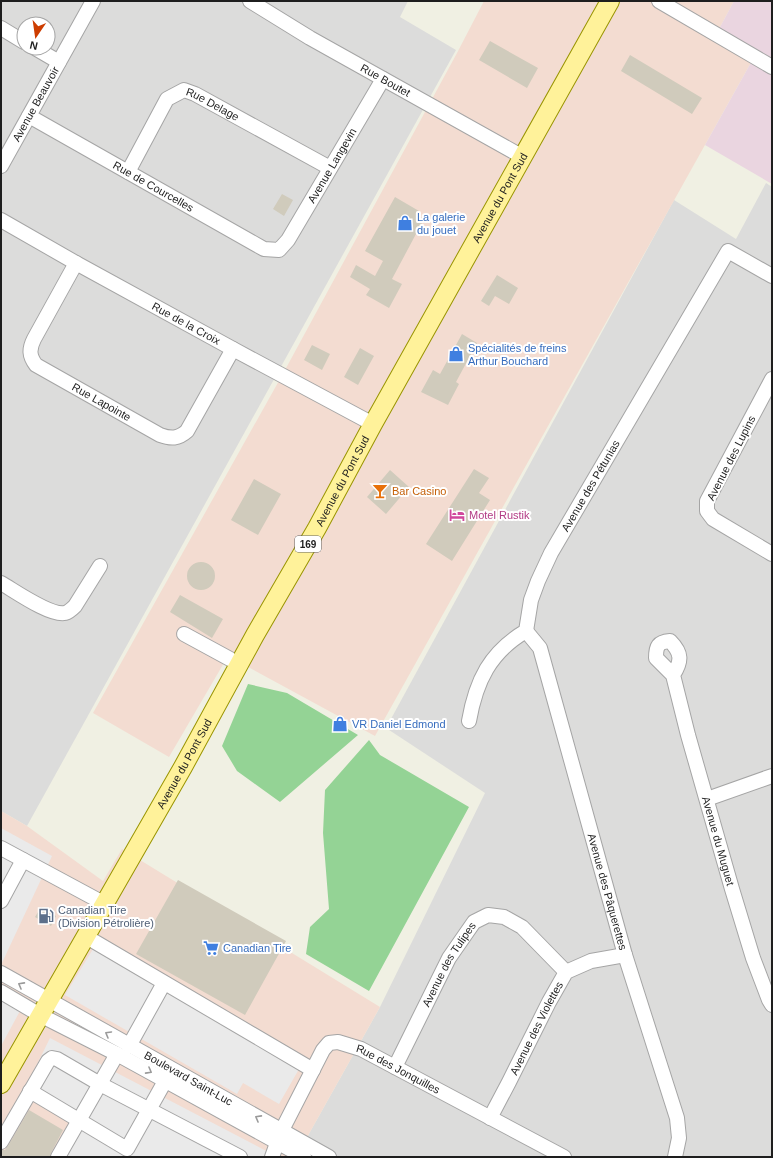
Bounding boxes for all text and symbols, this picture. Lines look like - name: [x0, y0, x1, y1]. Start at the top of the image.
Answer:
- north arrow: [16, 16, 56, 56]
- text: N: [28, 39, 39, 52]
- street label: Rue Boutet: [359, 62, 413, 99]
- street label: Avenue Beauvoir: [10, 64, 61, 143]
- street label: Rue Delage: [185, 85, 241, 123]
- street label: Avenue Langevin: [305, 126, 359, 205]
- street label: Avenue du Pont Sud: [470, 151, 530, 245]
- street label: Rue de Courcelles: [111, 159, 196, 214]
- place label: La galerie du jouet: [417, 211, 465, 236]
- shop icon: La galerie du jouet: [396, 214, 414, 232]
- street label: Rue de la Croix: [150, 300, 223, 347]
- place label: Spécialités de freins Arthur Bouchard: [468, 342, 567, 367]
- shop icon: Spécialités de freins Arthur Bouchard: [447, 345, 465, 363]
- street label: Rue Lapointe: [70, 381, 133, 423]
- street label: Avenue des Lupins: [704, 413, 758, 502]
- street label: Avenue du Pont Sud: [313, 434, 372, 528]
- street label: Avenue des Pétunias: [559, 437, 622, 534]
- bar icon: Bar Casino: [371, 482, 389, 500]
- place label: Bar Casino: [392, 485, 446, 497]
- hotel icon: Motel Rustik: [448, 506, 466, 524]
- place label: Motel Rustik: [469, 509, 530, 521]
- road number: 169: [295, 536, 321, 552]
- shop icon: VR Daniel Edmond: [331, 715, 349, 733]
- street label: Avenue du Pont Sud: [154, 717, 214, 811]
- place label: VR Daniel Edmond: [352, 718, 446, 730]
- street label: Avenue du Muguet: [700, 795, 737, 887]
- street label: Avenue des Pâquerettes: [586, 832, 629, 952]
- place label: Canadian Tire (Division Pétrolière): [58, 904, 154, 929]
- fuel station icon: Canadian Tire (Division Pétrolière): [37, 907, 55, 925]
- street label: Avenue des Tulipes: [420, 919, 478, 1009]
- supermarket icon: Canadian Tire: [202, 939, 220, 957]
- place label: Canadian Tire: [223, 942, 292, 954]
- street label: Avenue des Violettes: [508, 979, 566, 1077]
- one-way arrow: [18, 982, 25, 989]
- one-way arrow: [105, 1031, 112, 1038]
- street label: Rue des Jonquilles: [355, 1042, 442, 1096]
- street label: Boulevard Saint-Luc: [142, 1049, 235, 1108]
- one-way arrow: [145, 1067, 152, 1074]
- one-way arrow: [254, 1116, 262, 1123]

